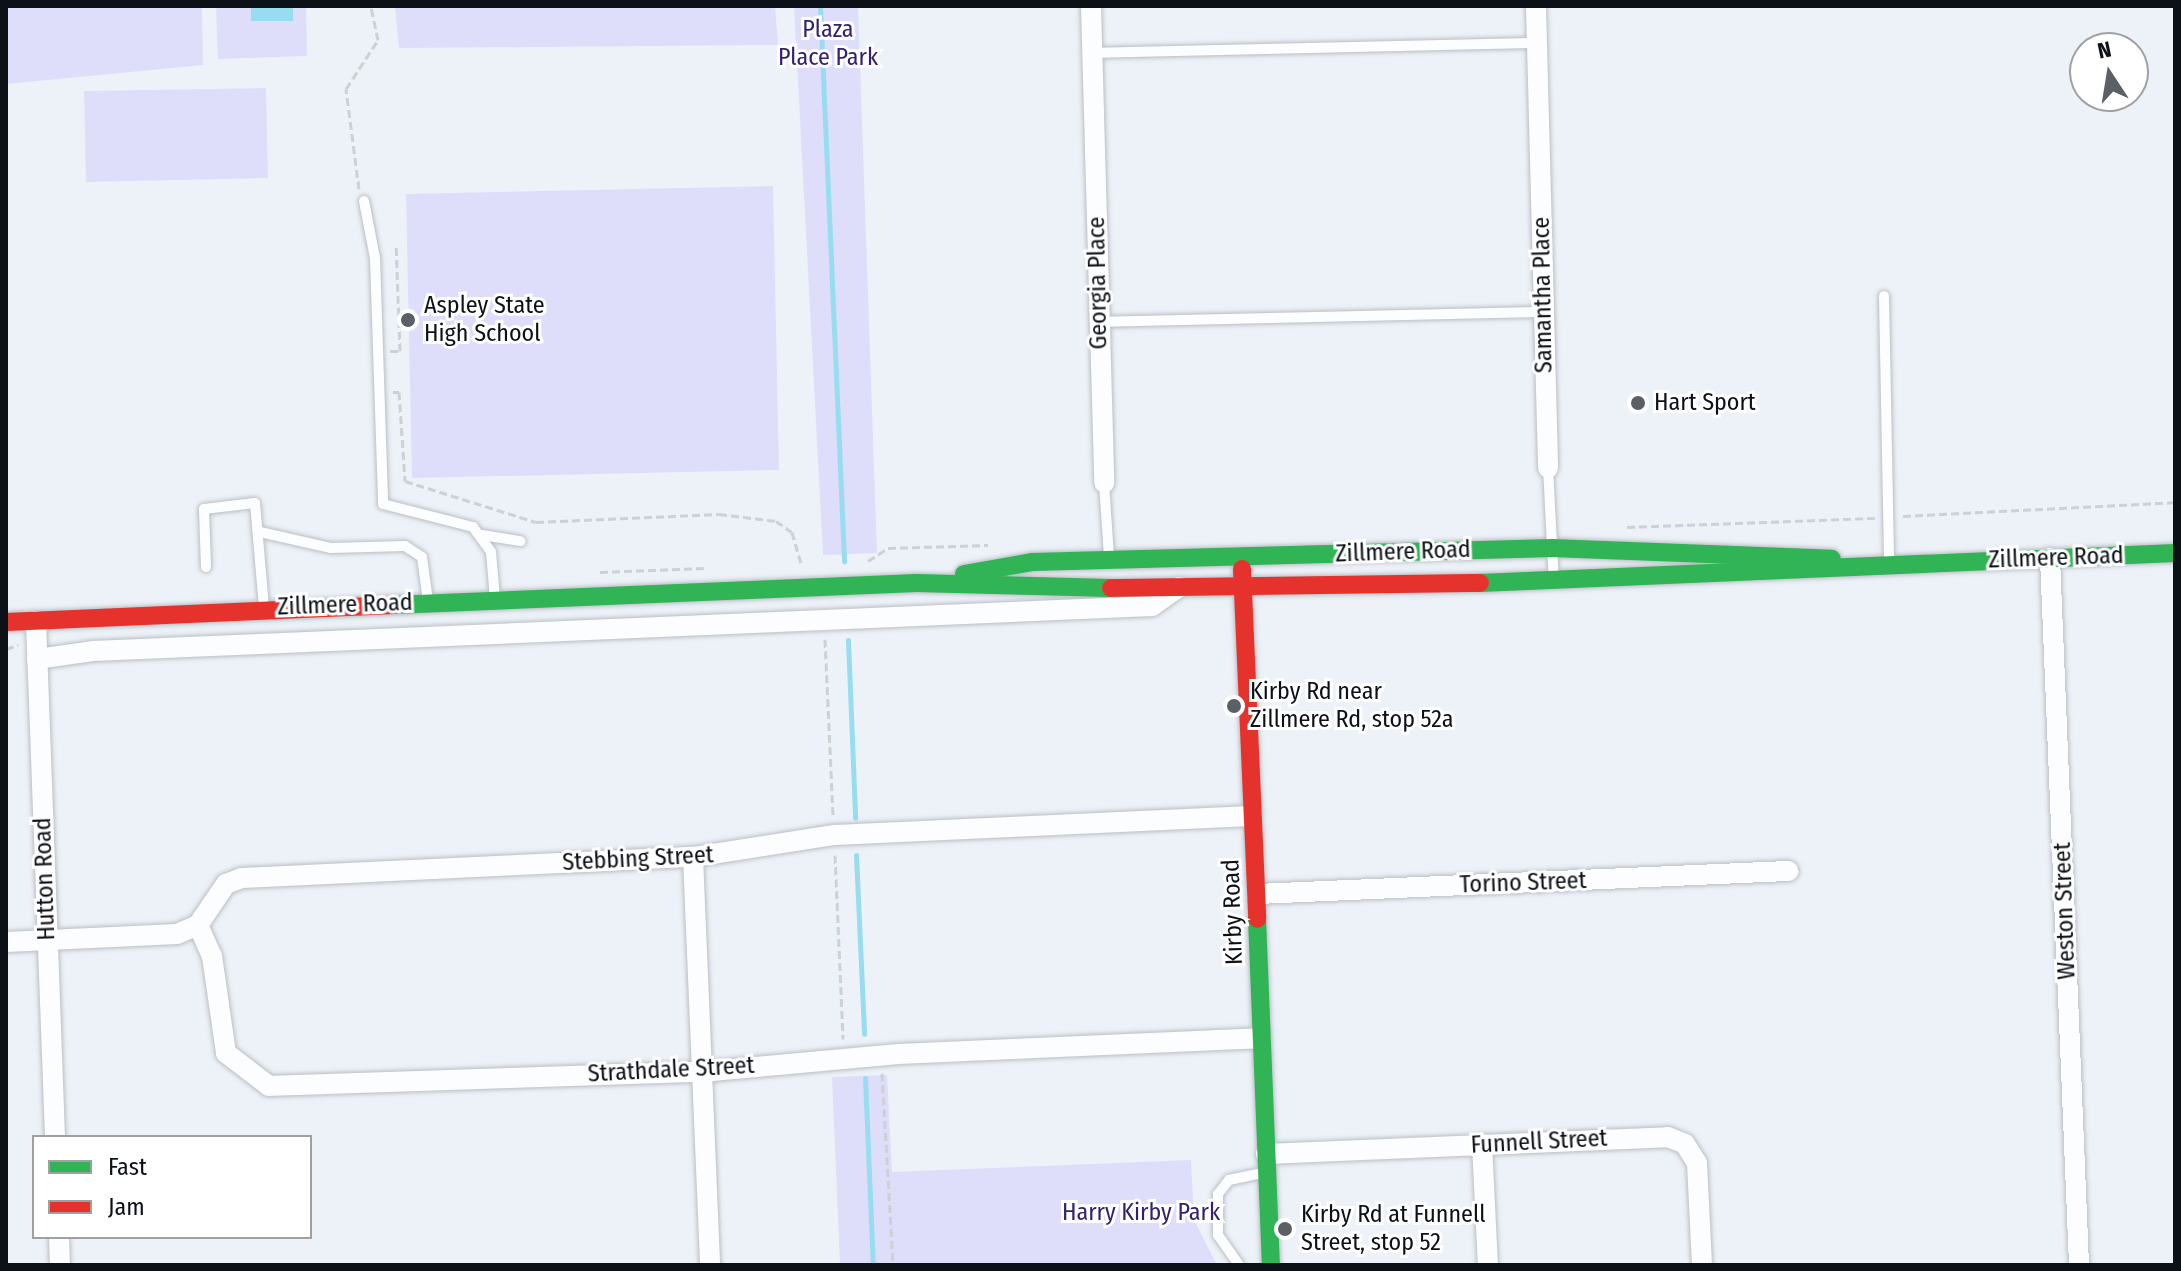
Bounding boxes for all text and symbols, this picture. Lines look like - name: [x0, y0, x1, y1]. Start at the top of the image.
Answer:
- park label: Plaza Place Park: [778, 16, 878, 72]
- north arrow: [2069, 32, 2149, 112]
- text: N: [2095, 35, 2114, 65]
- street label: Georgia Place: [1082, 216, 1114, 350]
- street label: Samantha Place: [1527, 217, 1559, 373]
- place label: Aspley State High School: [424, 292, 545, 348]
- marker: Aspley State High School: [399, 311, 417, 329]
- place label: Hart Sport: [1654, 389, 1756, 417]
- marker: Hart Sport: [1629, 394, 1647, 412]
- street label: Zillmere Road: [1335, 535, 1471, 569]
- street label: Zillmere Road: [1988, 541, 2124, 575]
- street label: Zillmere Road: [277, 588, 413, 622]
- place label: Kirby Rd near Zillmere Rd, stop 52a: [1250, 678, 1453, 734]
- marker: Kirby Rd near Zillmere Rd, stop 52a: [1225, 697, 1243, 715]
- street label: Hutton Road: [28, 817, 62, 941]
- street label: Stebbing Street: [562, 841, 714, 877]
- street label: Weston Street: [2048, 842, 2082, 980]
- street label: Kirby Road: [1217, 859, 1249, 965]
- street label: Torino Street: [1459, 866, 1587, 900]
- street label: Strathdale Street: [587, 1051, 755, 1089]
- street label: Funnell Street: [1470, 1124, 1608, 1160]
- legend: [32, 1135, 312, 1239]
- text: Fast: [108, 1153, 147, 1181]
- text: Jam: [108, 1193, 145, 1221]
- park label: Harry Kirby Park: [1062, 1199, 1220, 1227]
- place label: Kirby Rd at Funnell Street, stop 52: [1301, 1201, 1486, 1257]
- marker: Kirby Rd at Funnell Street, stop 52: [1276, 1220, 1294, 1238]

